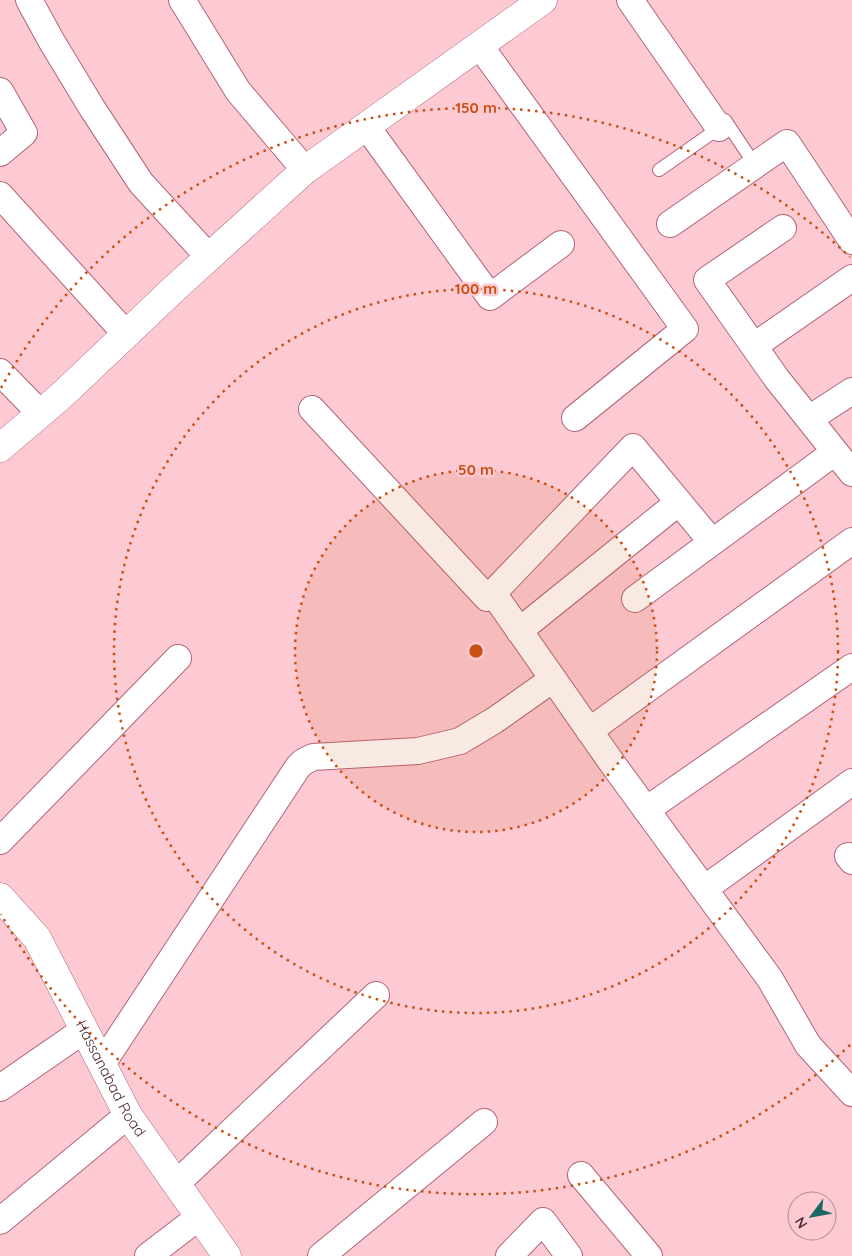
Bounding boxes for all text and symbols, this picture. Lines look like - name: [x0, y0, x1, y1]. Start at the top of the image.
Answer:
- text: 150 m: [455, 98, 497, 117]
- text: 100 m: [455, 279, 497, 298]
- text: 50 m: [458, 460, 494, 479]
- centre of rings: [467, 642, 485, 660]
- street label: Hassanabad Road: [72, 1017, 150, 1140]
- north arrow: [787, 1191, 837, 1241]
- text: N: [791, 1214, 811, 1232]

